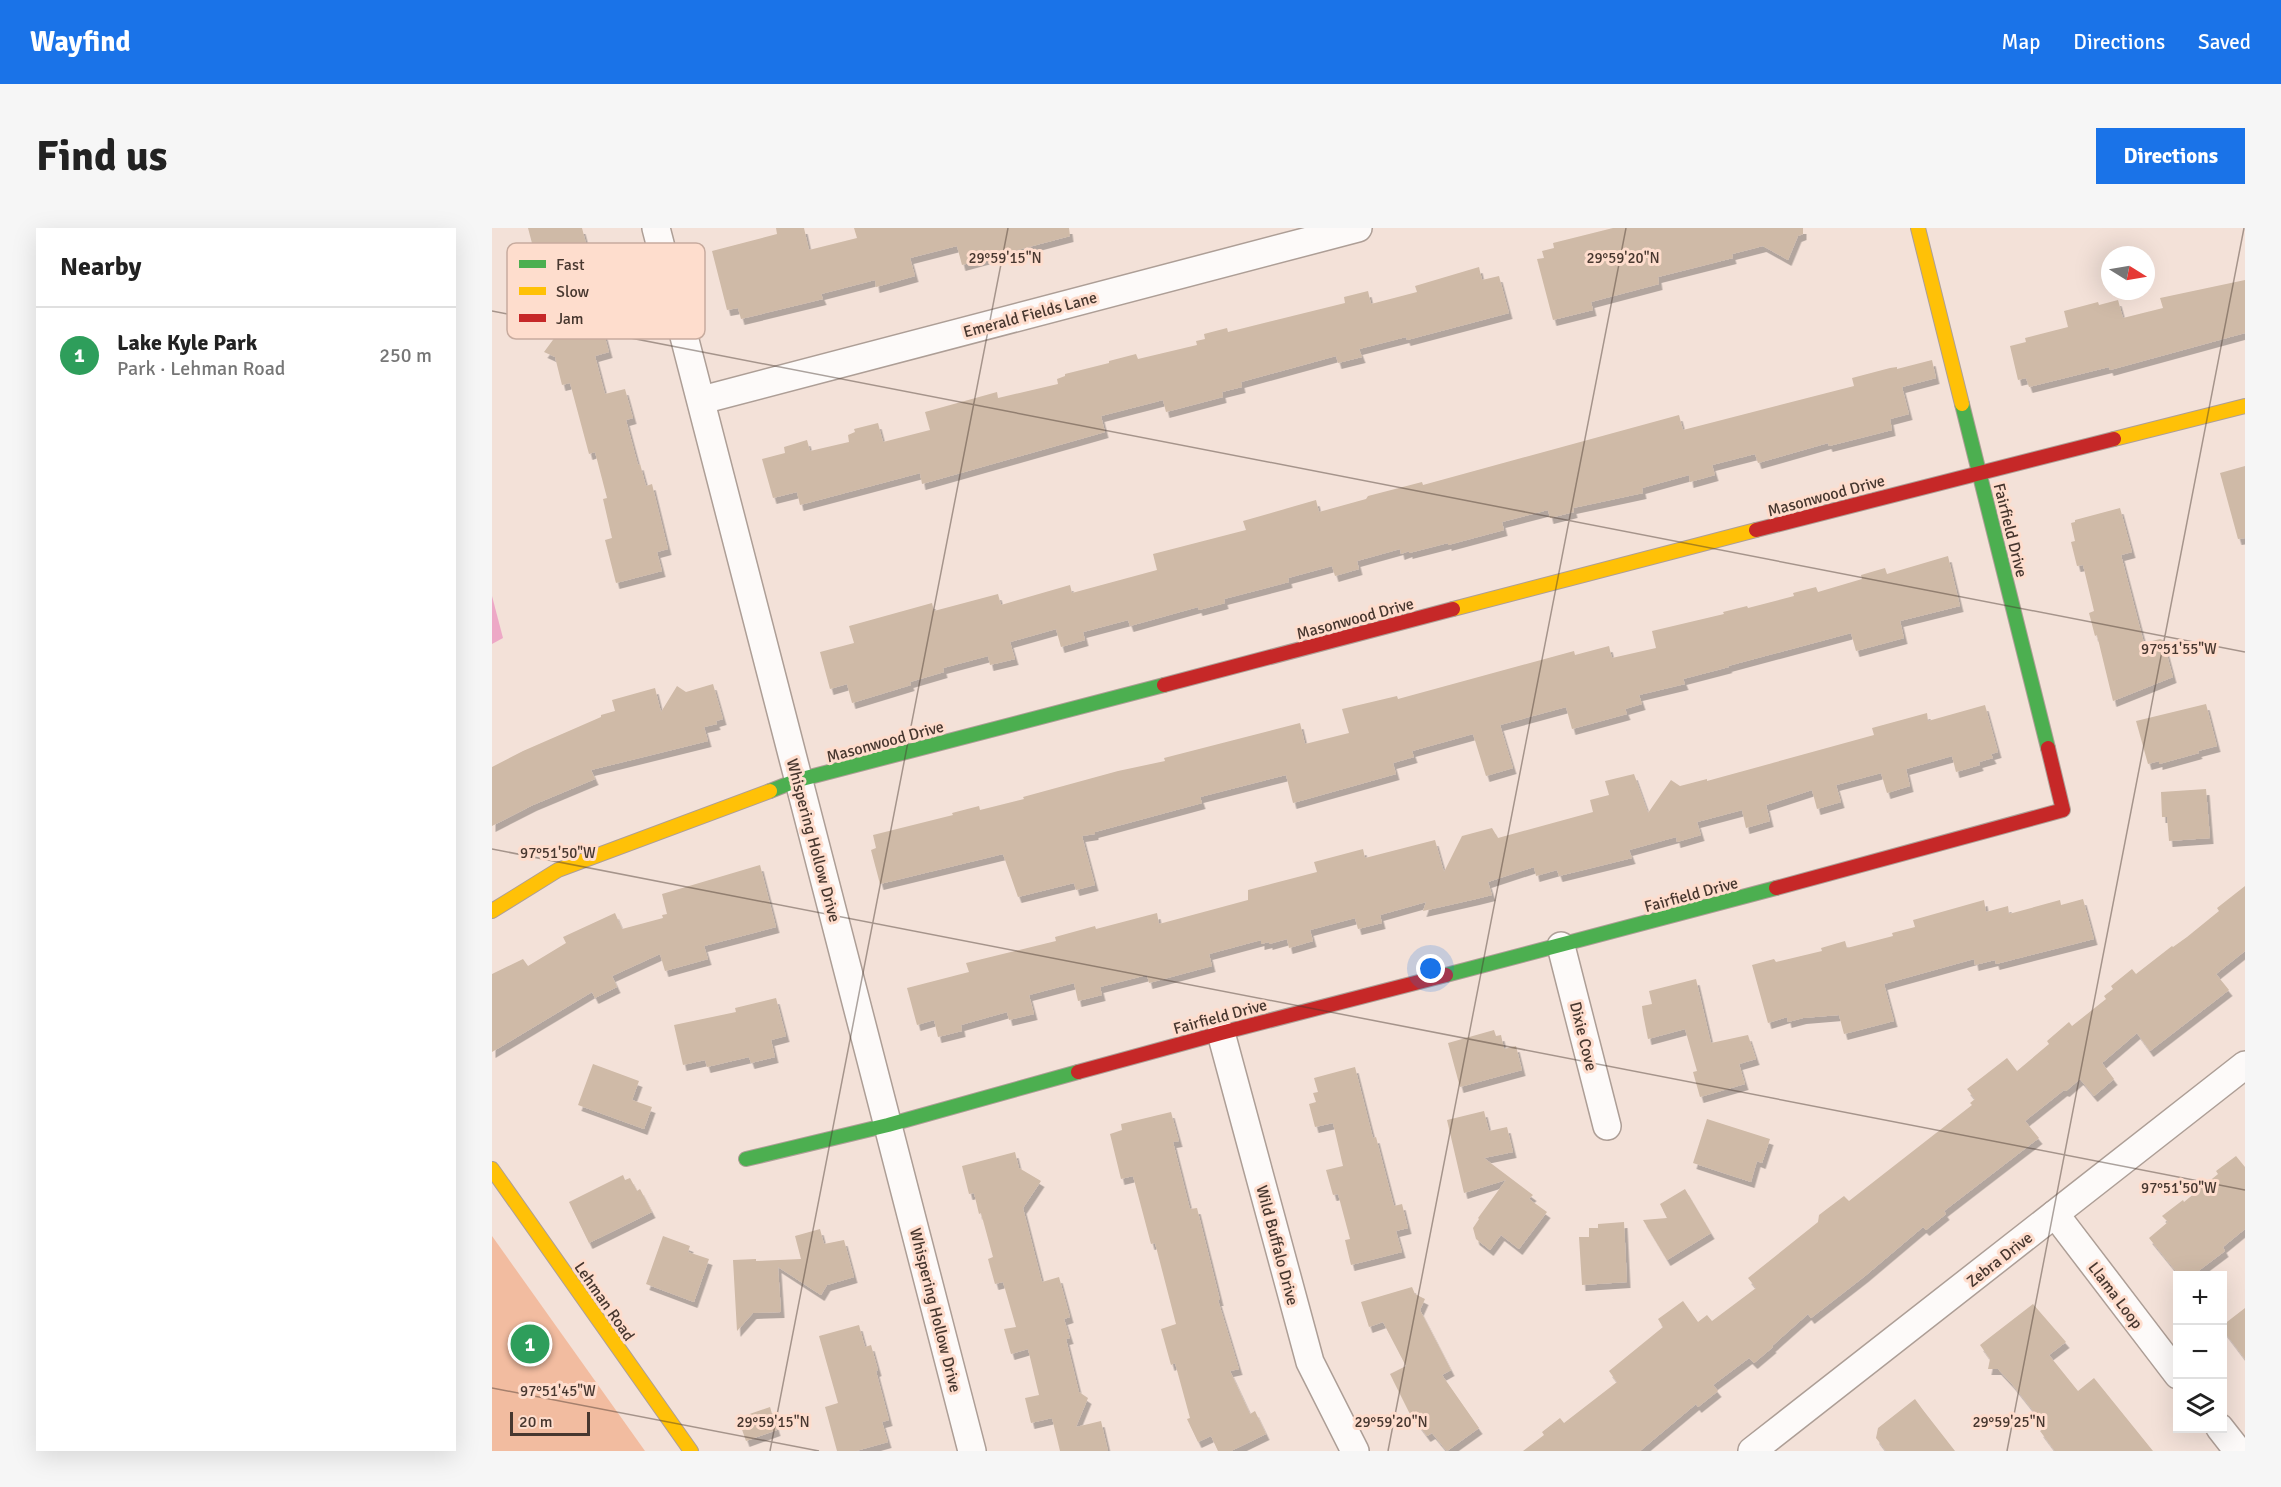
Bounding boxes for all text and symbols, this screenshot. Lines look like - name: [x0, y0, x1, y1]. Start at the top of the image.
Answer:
- text: Wayfind: [30, 25, 131, 59]
- text: Map: [2002, 29, 2040, 55]
- text: Directions: [2073, 29, 2165, 55]
- text: Saved: [2198, 29, 2251, 55]
- button: Directions: [2096, 128, 2245, 184]
- text: Find us: [36, 131, 167, 182]
- legend: [507, 243, 705, 339]
- north arrow: [2101, 246, 2155, 300]
- text: 29°59'15"N: [968, 249, 1042, 267]
- text: 29°59'20"N: [1586, 249, 1660, 267]
- text: Nearby: [60, 251, 141, 283]
- text: Fast: [556, 255, 585, 275]
- text: Slow: [556, 282, 590, 302]
- street label: Emerald Fields Lane: [961, 287, 1099, 342]
- text: Jam: [556, 309, 584, 329]
- text: Lake Kyle Park: [117, 329, 257, 356]
- text: 1: [74, 343, 85, 368]
- text: 250 m: [379, 343, 432, 368]
- text: Park · Lehman Road: [117, 356, 285, 381]
- street label: Masonwood Drive: [1765, 471, 1887, 521]
- street label: Fairfield Drive: [1989, 481, 2031, 579]
- street label: Masonwood Drive: [1294, 594, 1416, 644]
- text: 97°51'55"W: [2141, 640, 2217, 658]
- street label: Masonwood Drive: [824, 717, 946, 767]
- street label: Whispering Hollow Drive: [782, 756, 845, 924]
- text: 97°51'50"W: [520, 844, 596, 862]
- street label: Fairfield Drive: [1642, 873, 1740, 917]
- your location: [1416, 954, 1445, 983]
- street label: Fairfield Drive: [1171, 995, 1269, 1039]
- street label: Dixie Cove: [1565, 1000, 1601, 1073]
- text: 97°51'50"W: [2141, 1179, 2217, 1197]
- street label: Wild Buffalo Drive: [1251, 1183, 1303, 1307]
- street label: Whispering Hollow Drive: [905, 1226, 965, 1394]
- street label: Zebra Drive: [1963, 1228, 2037, 1292]
- street label: Lehman Road: [570, 1258, 639, 1345]
- street label: Llama Loop: [2084, 1258, 2147, 1333]
- map controls: [2173, 1271, 2227, 1433]
- button: +: [2173, 1271, 2227, 1325]
- pin: 1: [510, 1322, 549, 1366]
- button: −: [2173, 1325, 2227, 1379]
- button: layers: [2173, 1379, 2227, 1433]
- text: 97°51'45"W: [520, 1382, 596, 1400]
- scale bar: [510, 1409, 590, 1436]
- text: 20 m: [519, 1412, 553, 1432]
- text: 29°59'15"N: [736, 1413, 810, 1431]
- text: 29°59'20"N: [1354, 1413, 1428, 1431]
- text: 29°59'25"N: [1972, 1413, 2046, 1431]

